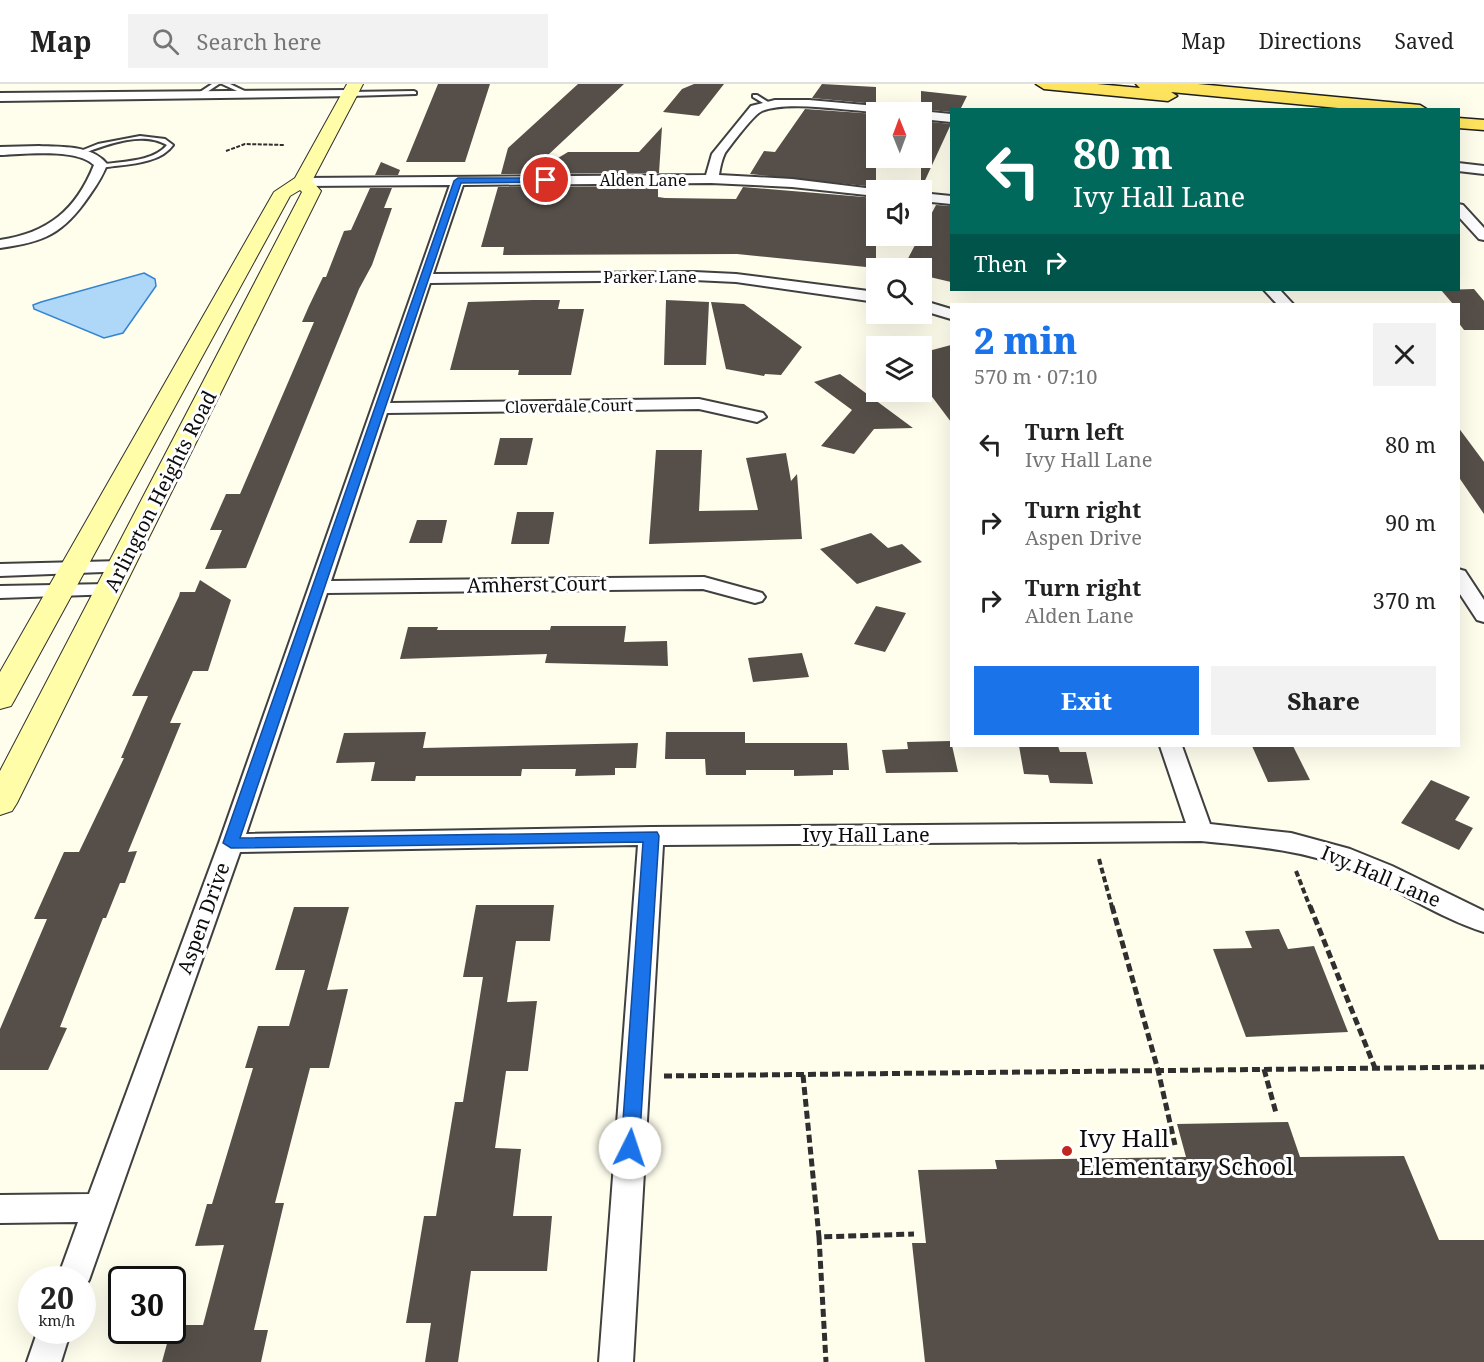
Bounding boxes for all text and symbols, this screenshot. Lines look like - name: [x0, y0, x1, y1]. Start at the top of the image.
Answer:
- search box: [128, 14, 548, 68]
- text: Map: [30, 22, 92, 60]
- icon: search: [149, 25, 182, 58]
- text: Search here: [197, 26, 321, 56]
- text: Map: [1181, 27, 1226, 55]
- text: Directions: [1259, 27, 1361, 55]
- text: Saved: [1394, 27, 1454, 55]
- north arrow: [866, 102, 932, 168]
- map controls: [866, 102, 932, 402]
- text: 80 m: [1073, 124, 1173, 181]
- icon: left: [974, 132, 1052, 210]
- pin: [520, 154, 571, 205]
- icon: arrive: [529, 163, 562, 196]
- street label: Alden Lane: [600, 169, 686, 191]
- text: Ivy Hall Lane: [1073, 178, 1245, 215]
- button: sound: [866, 180, 932, 246]
- icon: right: [1039, 246, 1072, 279]
- text: Then: [974, 248, 1027, 278]
- button: search: [866, 258, 932, 324]
- street label: Parker Lane: [603, 266, 697, 288]
- text: 2 min: [974, 316, 1077, 365]
- button: close: [1373, 323, 1436, 386]
- button: layers: [866, 336, 932, 402]
- text: 570 m · 07:10: [974, 363, 1097, 390]
- street label: Arlington Heights Road: [98, 386, 222, 596]
- street label: Cloverdale Court: [505, 394, 634, 418]
- text: Turn left: [1025, 416, 1124, 446]
- icon: left: [974, 428, 1007, 461]
- text: 80 m: [1385, 429, 1436, 459]
- text: Ivy Hall Lane: [1025, 446, 1152, 473]
- text: Turn right: [1025, 494, 1141, 524]
- icon: right: [974, 506, 1007, 539]
- text: 90 m: [1385, 507, 1436, 537]
- text: Aspen Drive: [1025, 524, 1142, 551]
- street label: Amherst Court: [467, 569, 607, 599]
- text: Turn right: [1025, 572, 1141, 602]
- icon: right: [974, 584, 1007, 617]
- text: 370 m: [1373, 585, 1436, 615]
- text: Alden Lane: [1025, 602, 1134, 629]
- button: Exit: [974, 666, 1199, 735]
- button: Share: [1211, 666, 1436, 735]
- street label: Ivy Hall Lane: [802, 821, 930, 848]
- street label: Ivy Hall Lane: [1317, 839, 1445, 913]
- street label: Aspen Drive: [170, 858, 236, 978]
- position arrow: [598, 1116, 662, 1180]
- place label: Ivy Hall Elementary School: [1079, 1121, 1294, 1182]
- marker: Ivy Hall Elementary School: [1060, 1144, 1074, 1158]
- speed limit sign: 30: [108, 1266, 186, 1344]
- text: 20: [40, 1277, 74, 1318]
- text: km/h: [39, 1310, 75, 1330]

